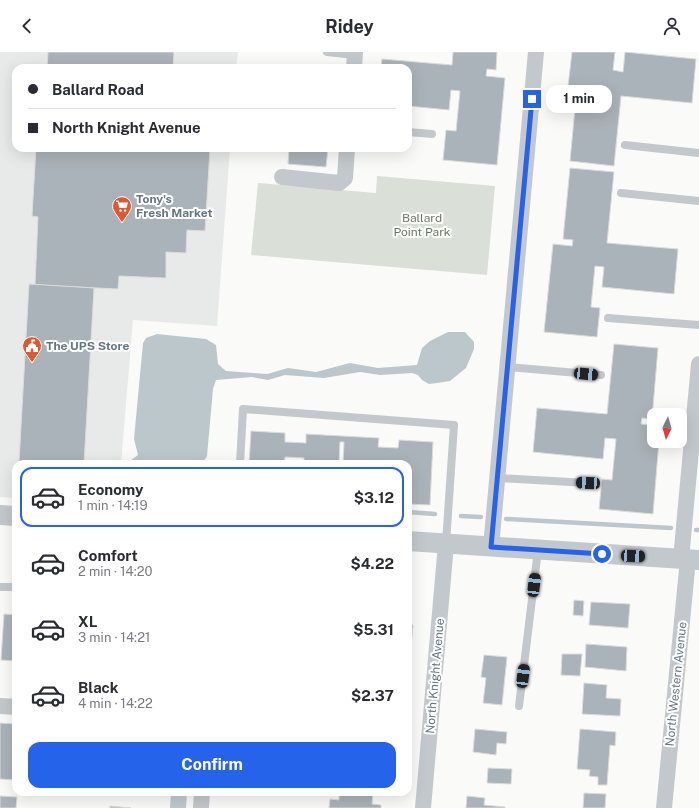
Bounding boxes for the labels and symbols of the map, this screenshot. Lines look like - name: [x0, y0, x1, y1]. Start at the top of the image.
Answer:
- callout: 1 min: [546, 85, 612, 113]
- route end: [523, 90, 541, 108]
- place label: Tony's Fresh Market: [136, 192, 212, 220]
- supermarket icon: Tony's Fresh Market: [111, 195, 133, 223]
- park label: Ballard Point Park: [393, 211, 451, 239]
- public building icon: The UPS Store: [21, 335, 43, 363]
- place label: The UPS Store: [46, 339, 129, 353]
- car: [574, 367, 598, 381]
- north arrow: [647, 408, 687, 448]
- car: [576, 476, 600, 490]
- route start: [593, 545, 611, 563]
- car: [621, 549, 645, 563]
- car: [527, 572, 541, 598]
- street label: North Knight Avenue: [423, 618, 447, 734]
- street label: North Western Avenue: [662, 621, 690, 747]
- car: [516, 663, 530, 689]

